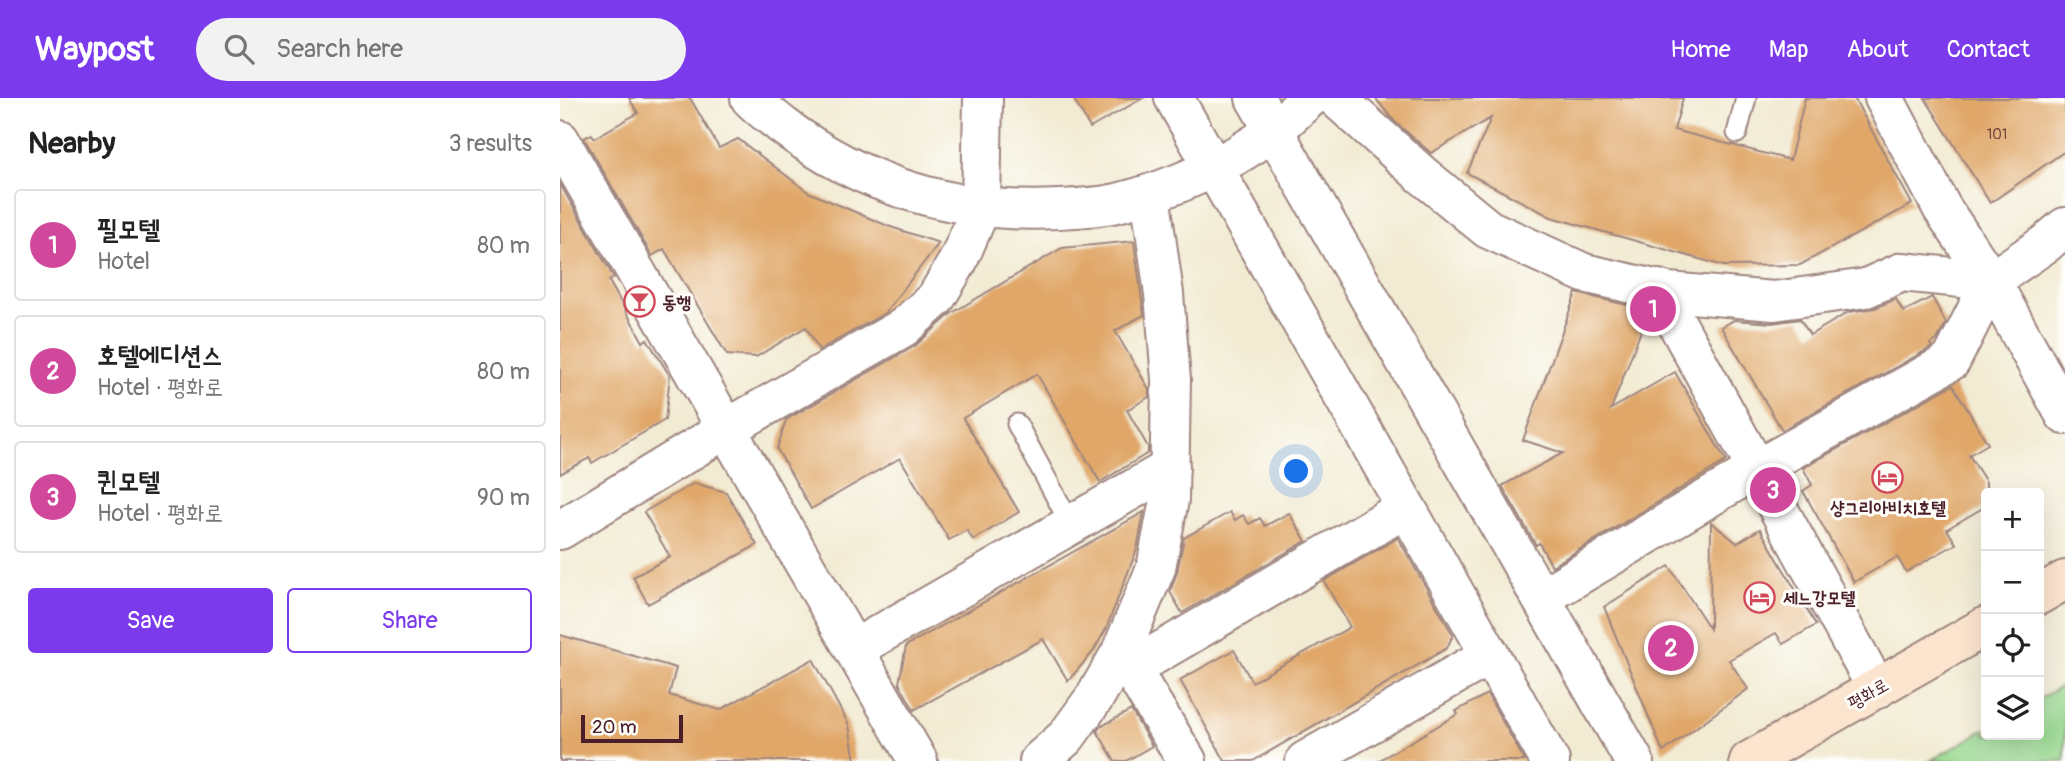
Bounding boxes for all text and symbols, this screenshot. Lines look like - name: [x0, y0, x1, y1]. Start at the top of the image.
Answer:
- search box: [196, 18, 686, 81]
- text: Waypost: [35, 29, 154, 70]
- icon: search: [220, 30, 258, 68]
- text: Search here: [276, 33, 403, 65]
- text: Home: [1670, 35, 1731, 64]
- text: Map: [1769, 35, 1809, 64]
- text: About: [1847, 35, 1909, 64]
- text: Contact: [1947, 35, 2030, 64]
- text: Nearby: [28, 125, 115, 162]
- house number: 101: [1987, 126, 2007, 143]
- text: 3 results: [449, 129, 532, 158]
- text: 필모텔: [97, 214, 160, 246]
- text: 1: [49, 231, 58, 260]
- text: 80 m: [477, 231, 530, 260]
- text: Hotel: [97, 247, 150, 276]
- pin: 1: [1630, 283, 1676, 335]
- bar icon: 동행: [622, 285, 656, 319]
- place label: 동행: [662, 291, 691, 314]
- text: 호텔에디션스: [97, 340, 223, 372]
- text: 2: [47, 357, 59, 386]
- text: 80 m: [477, 357, 530, 386]
- text: Hotel · 평화로: [97, 373, 223, 402]
- your location: [1279, 454, 1313, 488]
- hotel icon: 샹그리아비치호텔: [1871, 461, 1905, 495]
- pin: 3: [1750, 464, 1796, 516]
- text: 퀸모텔: [97, 466, 160, 498]
- text: 3: [47, 483, 59, 512]
- text: 90 m: [477, 483, 530, 512]
- map controls: [1981, 488, 2044, 740]
- button: +: [1981, 488, 2044, 551]
- place label: 샹그리아비치호텔: [1830, 497, 1946, 520]
- text: Hotel · 평화로: [97, 499, 223, 528]
- button: −: [1981, 551, 2044, 614]
- hotel icon: 세느강모텔: [1743, 581, 1777, 615]
- place label: 세느강모텔: [1783, 587, 1856, 610]
- button: Save: [28, 588, 273, 653]
- button: Share: [287, 588, 532, 653]
- button: locate: [1981, 614, 2044, 677]
- pin: 2: [1648, 622, 1694, 674]
- street label: 평화로: [1844, 674, 1893, 715]
- button: layers: [1981, 677, 2044, 740]
- scale bar: [581, 712, 682, 744]
- text: 20 m: [592, 715, 637, 739]

